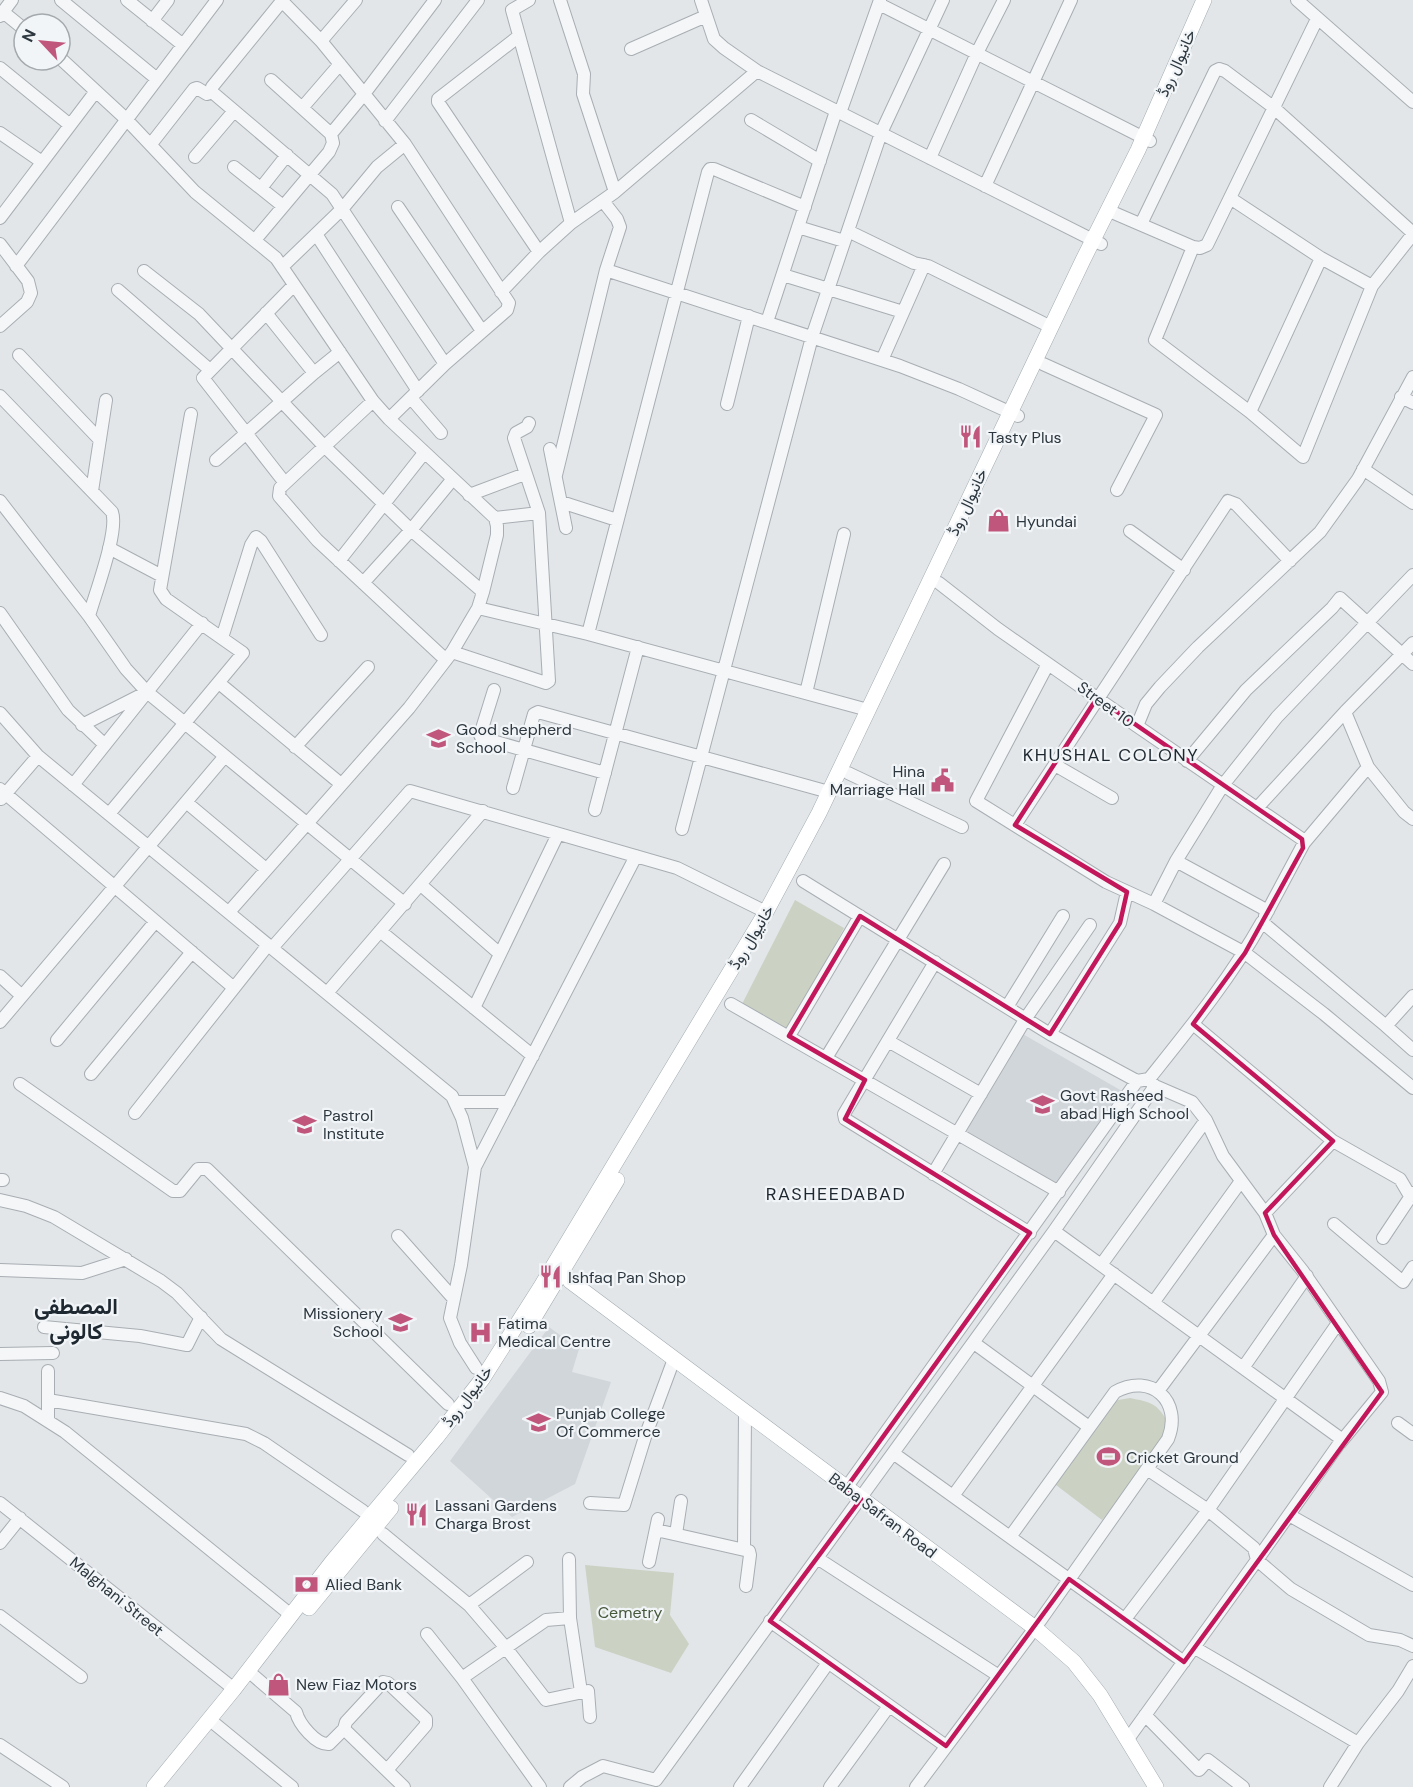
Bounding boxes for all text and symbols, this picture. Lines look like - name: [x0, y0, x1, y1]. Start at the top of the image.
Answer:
- north arrow: [12, 12, 72, 72]
- text: N: [17, 26, 41, 45]
- street label: خانیوال روڈ: [1152, 26, 1201, 100]
- restaurant icon: Tasty Plus: [957, 424, 983, 450]
- place label: Tasty Plus: [988, 427, 1062, 448]
- street label: خانیوال روڈ: [943, 465, 992, 539]
- shop icon: Hyundai: [985, 508, 1011, 534]
- place label: Hyundai: [1016, 511, 1077, 532]
- street label: Street 10: [1073, 677, 1138, 732]
- place label: Good shepherd School: [456, 719, 572, 758]
- school or university icon: Good shepherd School: [425, 725, 451, 751]
- district label: KHUSHAL COLONY: [1023, 743, 1199, 767]
- place label: Hina Marriage Hall: [830, 761, 925, 800]
- public building icon: Hina Marriage Hall: [930, 767, 956, 793]
- street label: خانیوال روڈ: [724, 901, 779, 973]
- place label: Govt Rasheed abad High School: [1060, 1085, 1189, 1124]
- school or university icon: Govt Rasheed abad High School: [1029, 1091, 1055, 1117]
- place label: Pastrol Institute: [323, 1105, 384, 1144]
- school or university icon: Pastrol Institute: [292, 1111, 318, 1137]
- district label: RASHEEDABAD: [766, 1182, 906, 1206]
- restaurant icon: Ishfaq Pan Shop: [537, 1264, 563, 1290]
- place label: Ishfaq Pan Shop: [568, 1267, 686, 1288]
- district label: المصطفی کالونی: [34, 1292, 118, 1346]
- place label: Missionery School: [303, 1303, 383, 1342]
- school or university icon: Missionery School: [388, 1309, 414, 1335]
- place label: Fatima Medical Centre: [498, 1313, 611, 1352]
- hospital icon: Fatima Medical Centre: [467, 1319, 493, 1345]
- street label: خانیوال روڈ: [438, 1361, 497, 1431]
- place label: Punjab College Of Commerce: [556, 1403, 665, 1442]
- school or university icon: Punjab College Of Commerce: [525, 1409, 551, 1435]
- sports icon: Cricket Ground: [1095, 1444, 1121, 1470]
- place label: Cricket Ground: [1126, 1447, 1239, 1468]
- street label: Baba Safran Road: [824, 1468, 941, 1563]
- place label: Lassani Gardens Charga Brost: [435, 1495, 557, 1534]
- restaurant icon: Lassani Gardens Charga Brost: [404, 1501, 430, 1527]
- street label: Malghani Street: [65, 1552, 168, 1641]
- bank icon: Alied Bank: [294, 1571, 320, 1597]
- place label: Alied Bank: [325, 1574, 402, 1595]
- park label: Cemetry: [598, 1602, 662, 1623]
- shop icon: New Fiaz Motors: [265, 1671, 291, 1697]
- place label: New Fiaz Motors: [296, 1674, 417, 1695]

